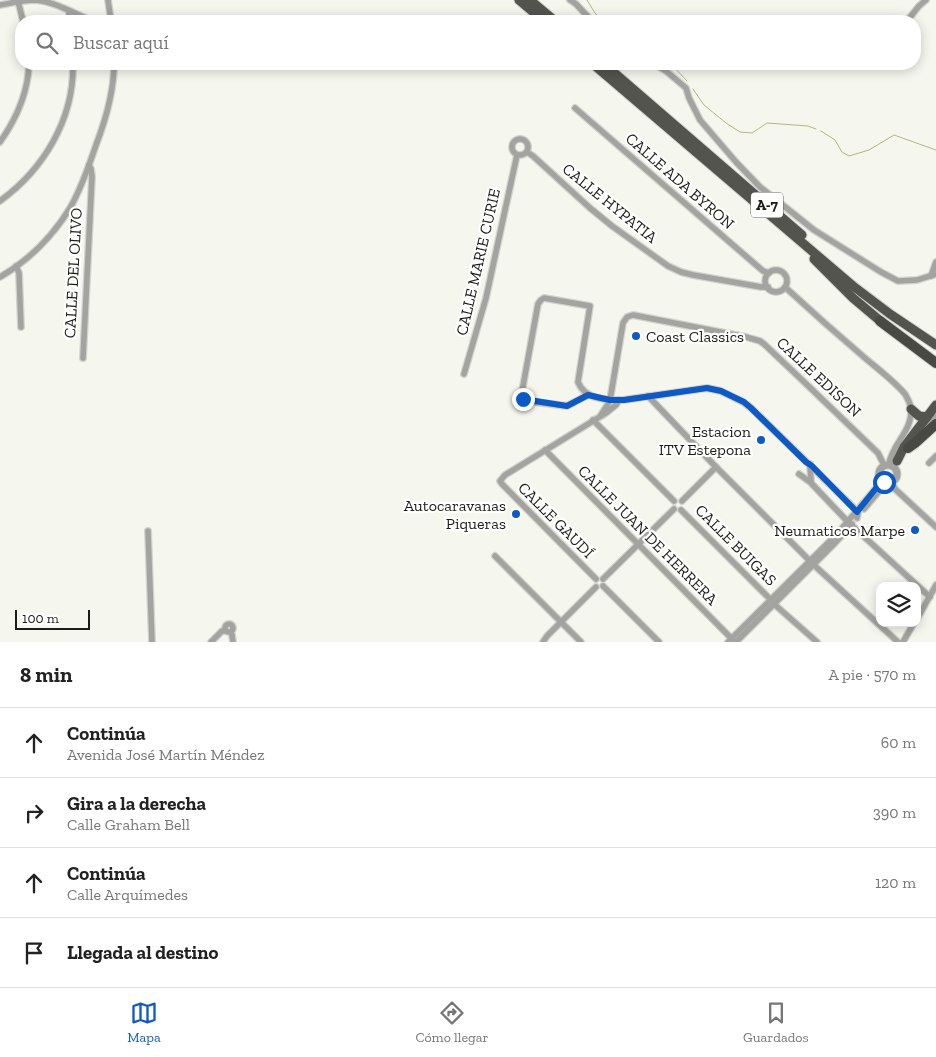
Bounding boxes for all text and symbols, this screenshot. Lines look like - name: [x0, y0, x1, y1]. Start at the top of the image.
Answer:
- search box: [15, 15, 921, 70]
- icon: search: [33, 29, 61, 57]
- text: Buscar aquí: [73, 31, 169, 54]
- street label: CALLE ADA BYRON: [622, 129, 738, 233]
- street label: CALLE HYPATIA: [559, 159, 662, 247]
- street label: CALLE MARIE CURIE: [452, 187, 504, 337]
- road number: A-7: [751, 192, 783, 218]
- street label: CALLE DEL OLIVO: [60, 207, 86, 339]
- place label: Coast Classics: [646, 327, 744, 346]
- marker: Coast Classics: [630, 330, 642, 342]
- street label: CALLE EDISON: [773, 333, 865, 421]
- route end: [512, 388, 535, 411]
- place label: Estacion ITV Estepona: [659, 422, 752, 459]
- marker: Estacion ITV Estepona: [755, 434, 767, 446]
- street label: CALLE JUAN DE HERRERA: [574, 461, 722, 609]
- route start: [873, 471, 896, 494]
- street label: CALLE GAUDÍ: [514, 478, 598, 562]
- place label: Autocaravanas Piqueras: [404, 496, 506, 533]
- street label: CALLE BUIGAS: [691, 500, 781, 590]
- marker: Autocaravanas Piqueras: [510, 508, 522, 520]
- place label: Neumaticos Marpe: [774, 521, 905, 540]
- marker: Neumaticos Marpe: [909, 524, 921, 536]
- map controls: [876, 582, 921, 627]
- button: layers: [876, 582, 921, 627]
- scale bar: [15, 607, 90, 630]
- text: 100 m: [22, 610, 59, 627]
- text: 8 min: [20, 662, 72, 687]
- text: A pie · 570 m: [829, 665, 916, 684]
- text: Continúa: [67, 722, 146, 745]
- icon: ahead: [20, 729, 48, 757]
- text: 60 m: [881, 733, 916, 752]
- text: Avenida José Martín Méndez: [67, 745, 265, 764]
- text: Gira a la derecha: [67, 792, 206, 815]
- icon: right: [20, 799, 48, 827]
- text: 390 m: [873, 803, 916, 822]
- text: Calle Graham Bell: [67, 815, 190, 834]
- text: Continúa: [67, 862, 146, 885]
- icon: ahead: [20, 869, 48, 897]
- text: 120 m: [875, 873, 916, 892]
- text: Calle Arquímedes: [67, 885, 188, 904]
- icon: arrive: [20, 939, 48, 967]
- text: Llegada al destino: [67, 941, 218, 964]
- tab: Mapa: [127, 999, 161, 1046]
- tab: Cómo llegar: [415, 999, 488, 1046]
- tab: Guardados: [743, 999, 809, 1046]

